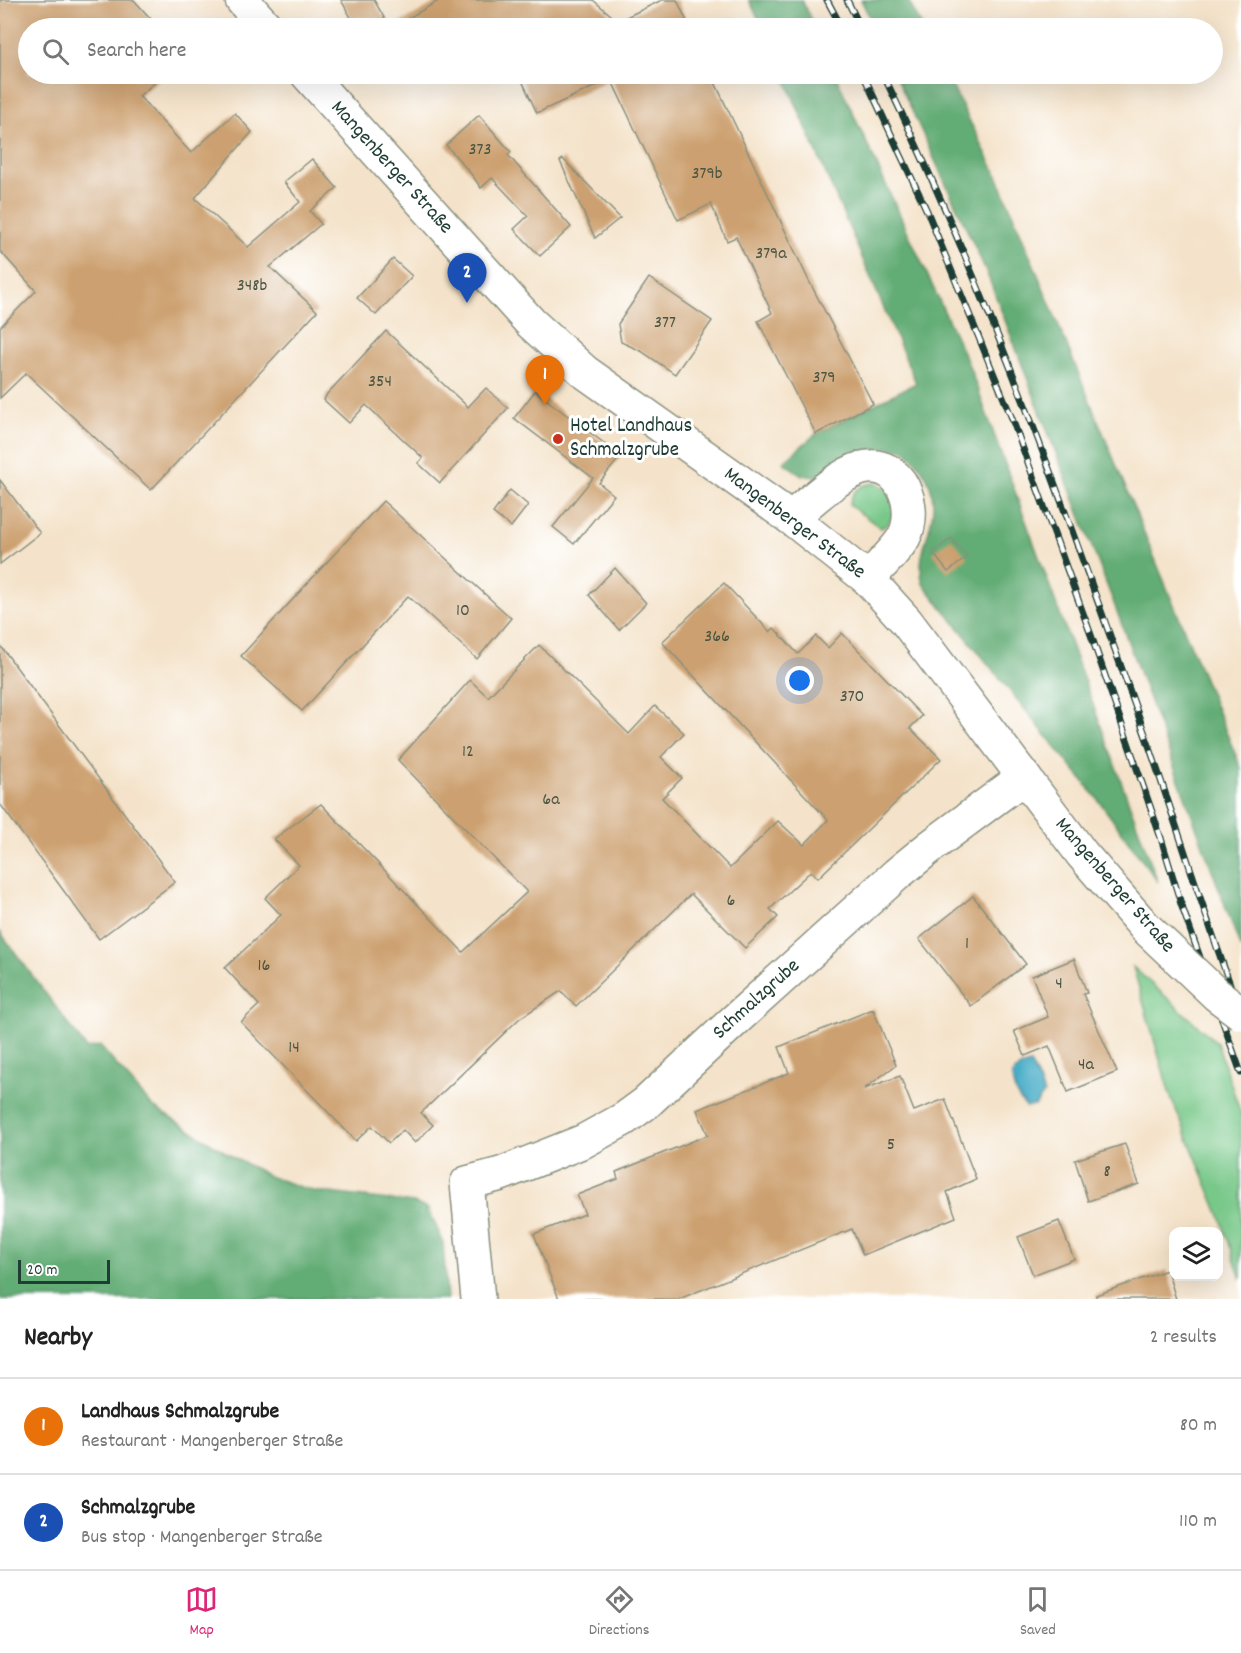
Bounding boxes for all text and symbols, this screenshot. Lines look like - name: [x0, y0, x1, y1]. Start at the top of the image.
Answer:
- search box: [18, 18, 1223, 84]
- icon: search: [39, 35, 72, 68]
- text: Search here: [87, 36, 186, 67]
- street label: Mangenberger Straße: [323, 94, 459, 242]
- house number: 373: [469, 138, 491, 163]
- house number: 379b: [692, 162, 723, 187]
- house number: 379a: [755, 242, 787, 267]
- pin: 2: [448, 254, 486, 303]
- house number: 348b: [237, 274, 267, 299]
- house number: 377: [654, 311, 676, 336]
- pin: 1: [526, 356, 564, 405]
- house number: 379: [812, 366, 836, 391]
- house number: 354: [368, 370, 392, 395]
- place label: Hotel Landhaus Schmalzgrube: [570, 412, 692, 466]
- marker: Hotel Landhaus Schmalzgrube: [551, 432, 565, 446]
- street label: Mangenberger Straße: [717, 461, 871, 587]
- house number: 10: [456, 599, 470, 624]
- house number: 366: [704, 625, 730, 650]
- your location: [785, 666, 814, 695]
- house number: 370: [840, 685, 864, 710]
- house number: 12: [462, 740, 474, 765]
- house number: 6a: [542, 788, 560, 813]
- street label: Mangenberger Straße: [1047, 812, 1181, 960]
- house number: 6: [727, 889, 735, 914]
- house number: 1: [965, 932, 969, 957]
- street label: Schmalzgrube: [706, 952, 808, 1048]
- house number: 16: [258, 954, 270, 979]
- house number: 4: [1055, 972, 1063, 997]
- house number: 14: [288, 1036, 300, 1061]
- house number: 4a: [1078, 1053, 1095, 1078]
- house number: 5: [887, 1133, 895, 1158]
- house number: 8: [1103, 1160, 1111, 1185]
- map controls: [1169, 1227, 1223, 1281]
- button: layers: [1169, 1227, 1223, 1281]
- scale bar: [18, 1257, 110, 1284]
- text: 20 m: [27, 1259, 57, 1282]
- text: Nearby: [24, 1320, 92, 1357]
- text: 2 results: [1150, 1324, 1217, 1352]
- text: Landhaus Schmalzgrube: [81, 1397, 279, 1428]
- text: 1: [41, 1412, 46, 1440]
- text: 80 m: [1180, 1412, 1217, 1440]
- text: Restaurant · Mangenberger Straße: [81, 1428, 343, 1456]
- text: Schmalzgrube: [81, 1493, 195, 1524]
- text: 2: [39, 1508, 48, 1536]
- text: 110 m: [1179, 1508, 1217, 1536]
- text: Bus stop · Mangenberger Straße: [81, 1524, 323, 1552]
- tab: Map: [185, 1583, 218, 1642]
- tab: Directions: [589, 1583, 649, 1642]
- tab: Saved: [1020, 1583, 1056, 1642]

